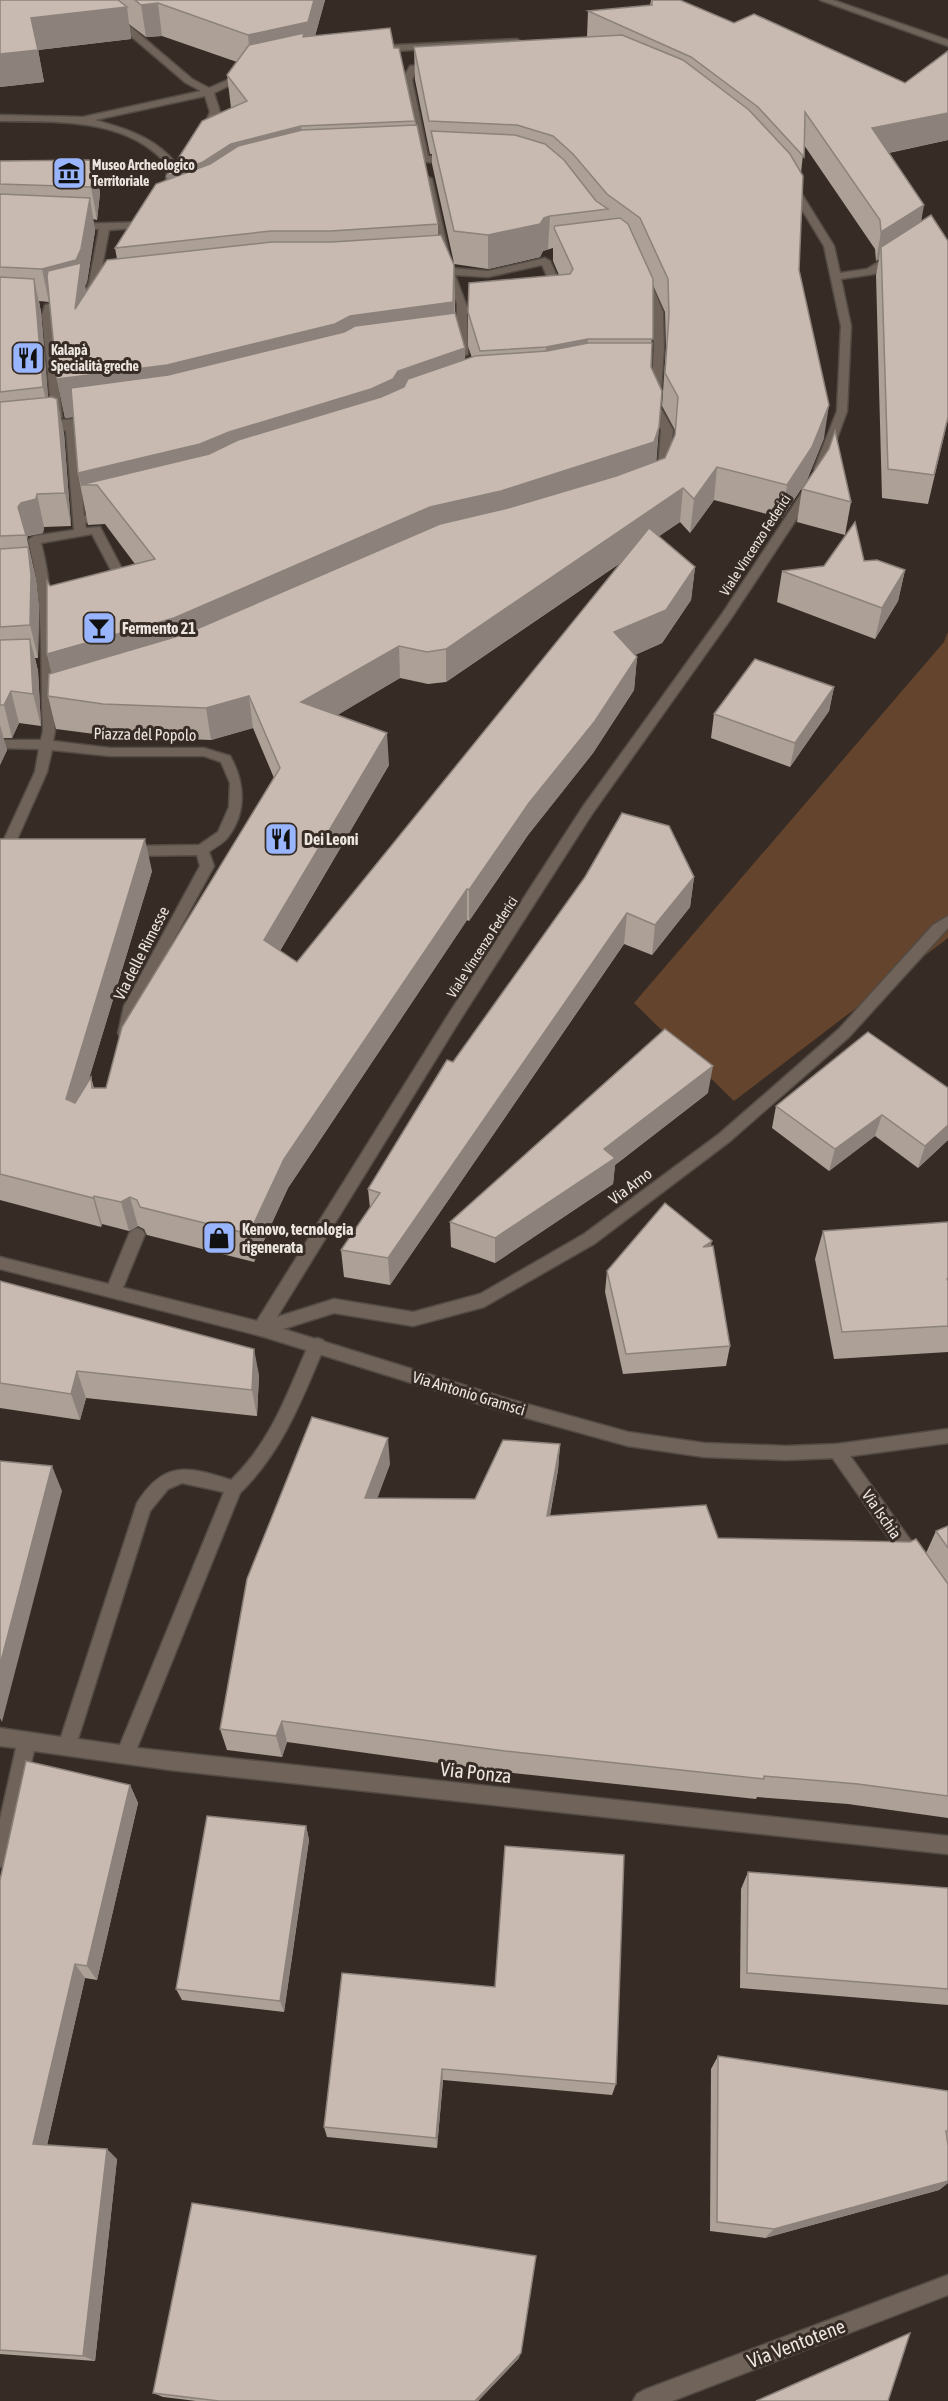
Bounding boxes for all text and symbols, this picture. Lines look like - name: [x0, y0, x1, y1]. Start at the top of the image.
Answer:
- museum icon: Museo Archeologico Territoriale: [51, 155, 87, 191]
- place label: Museo Archeologico Territoriale: [92, 157, 195, 189]
- restaurant icon: Kalapà Specialità greche: [10, 340, 46, 376]
- place label: Kalapà Specialità greche: [51, 342, 139, 374]
- street label: Viale Vincenzo Federici: [716, 491, 794, 599]
- bar icon: Fermento 21: [81, 610, 117, 646]
- place label: Fermento 21: [122, 619, 196, 637]
- street label: Piazza del Popolo: [93, 724, 197, 745]
- restaurant icon: Dei Leoni: [263, 821, 299, 857]
- place label: Dei Leoni: [304, 830, 359, 848]
- street label: Viale Vincenzo Federici: [443, 893, 521, 1001]
- street label: Via delle Rimesse: [110, 903, 172, 1003]
- street label: Via Arno: [605, 1164, 655, 1208]
- shop icon: Kenovo, tecnologia rigenerata: [201, 1220, 237, 1256]
- place label: Kenovo, tecnologia rigenerata: [242, 1220, 353, 1256]
- street label: Via Antonio Gramsci: [410, 1367, 528, 1419]
- street label: Via Ischia: [859, 1486, 905, 1542]
- street label: Via Ponza: [439, 1757, 513, 1787]
- street label: Via Ventotene: [744, 2314, 848, 2372]

